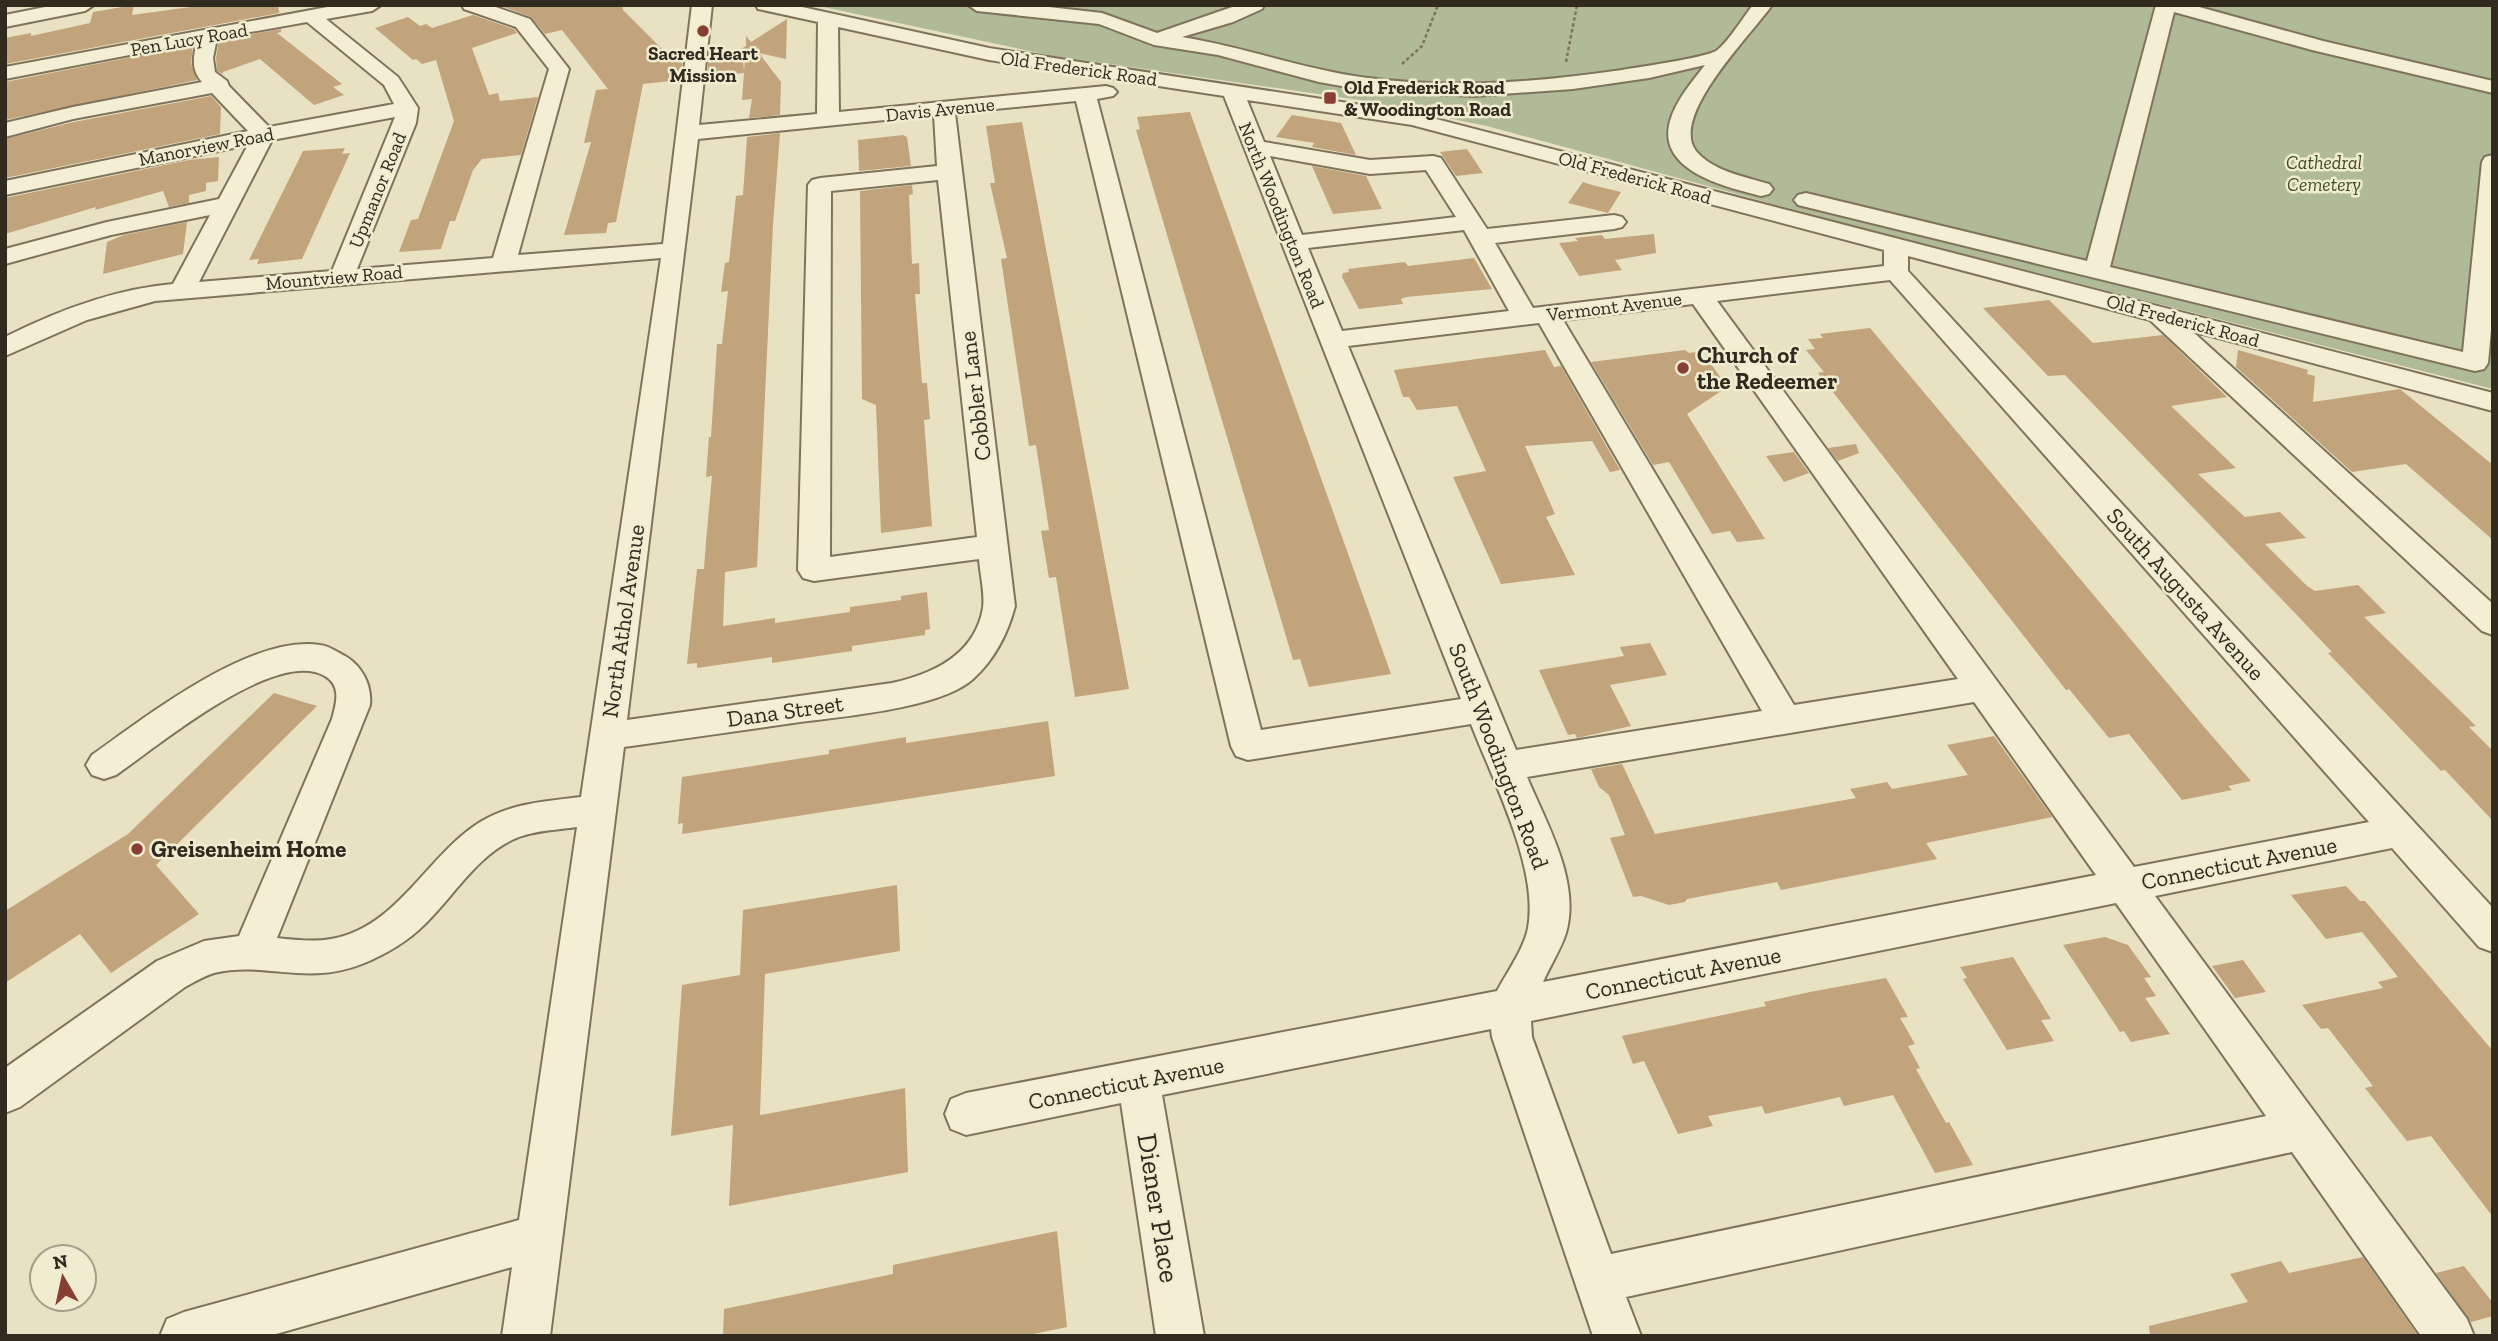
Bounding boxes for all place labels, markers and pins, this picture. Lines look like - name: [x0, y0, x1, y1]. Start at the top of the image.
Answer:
- marker: Sacred Heart Mission: [695, 23, 711, 39]
- place label: Sacred Heart Mission: [648, 42, 758, 87]
- place label: Old Frederick Road & Woodington Road: [1344, 76, 1511, 121]
- marker: Old Frederick Road & Woodington Road: [1322, 90, 1338, 106]
- place label: Church of the Redeemer: [1697, 341, 1837, 395]
- marker: Church of the Redeemer: [1675, 360, 1691, 376]
- place label: Greisenheim Home: [151, 835, 346, 863]
- marker: Greisenheim Home: [129, 841, 145, 857]

